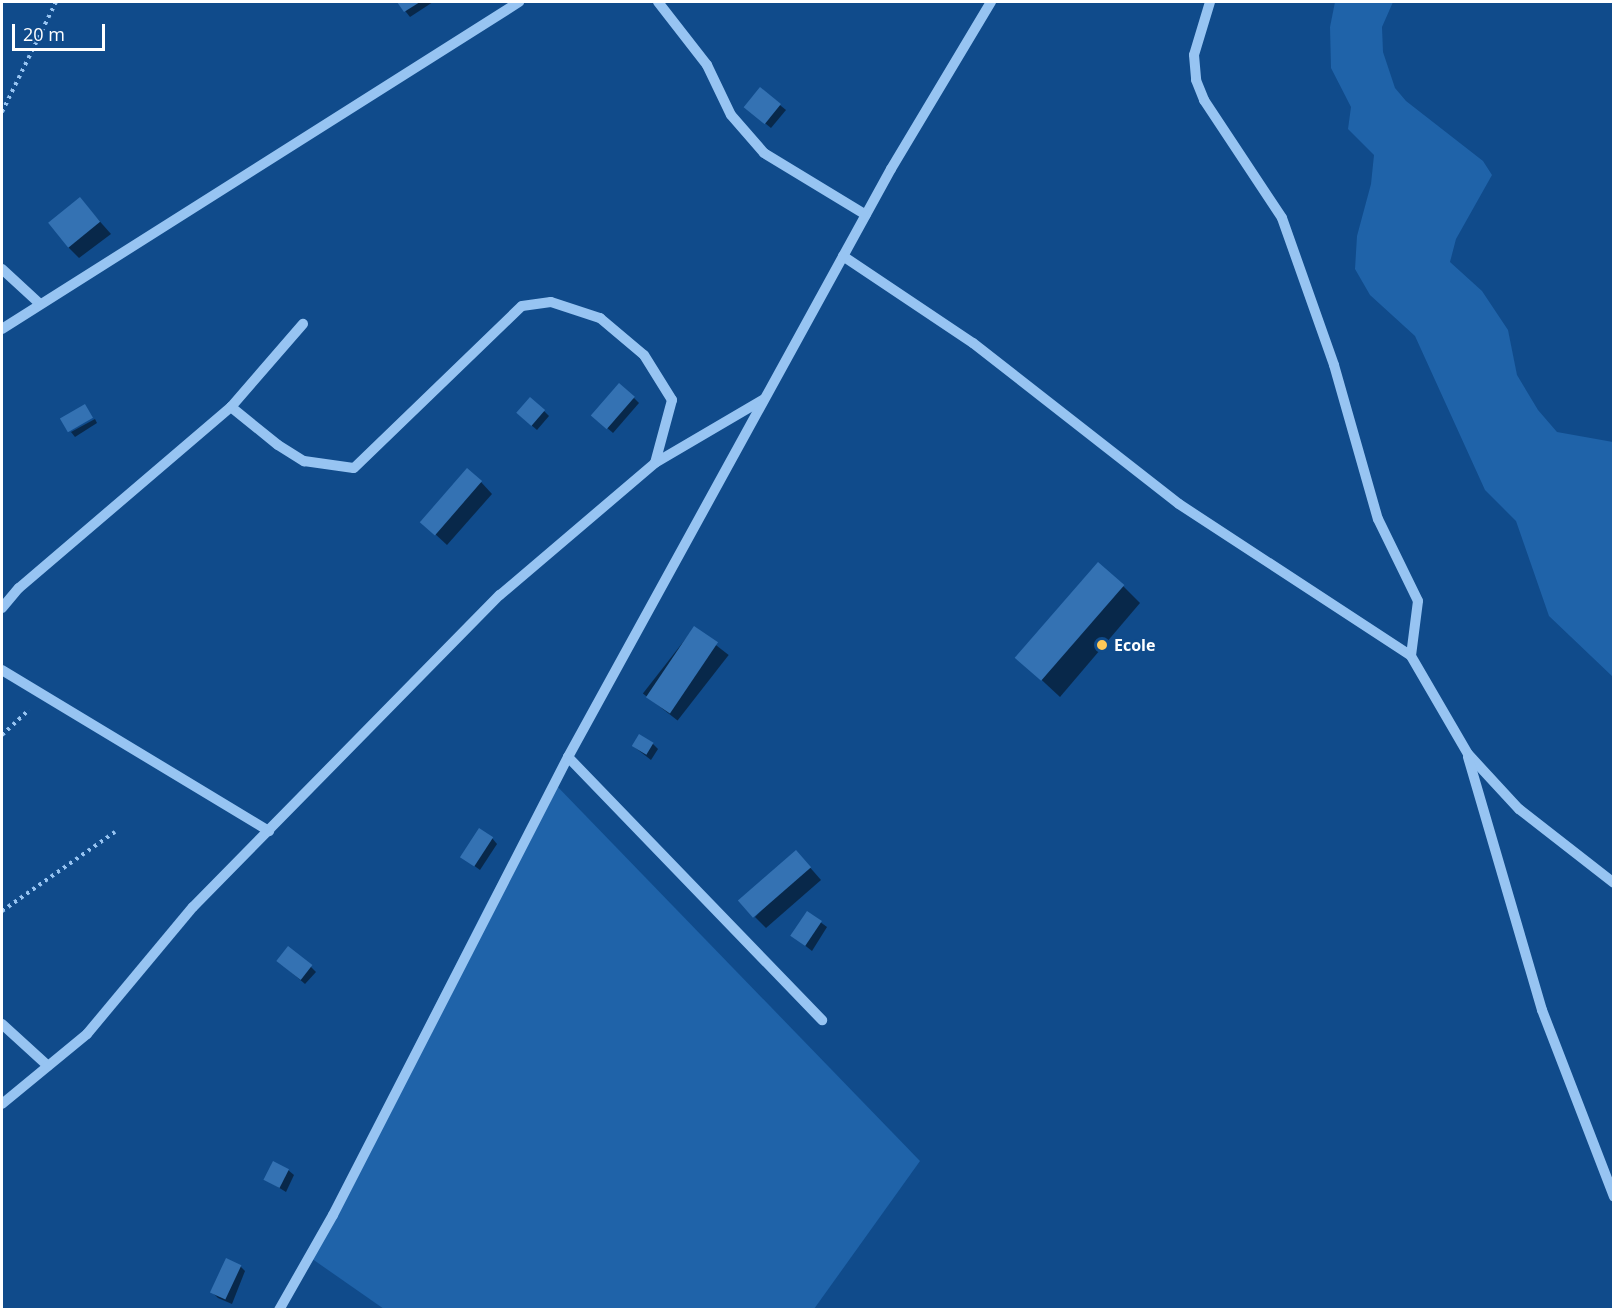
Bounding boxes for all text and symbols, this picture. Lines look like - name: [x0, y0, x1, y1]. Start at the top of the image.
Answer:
- scale bar: [15, 12, 108, 50]
- text: 20 m: [23, 22, 65, 46]
- place label: Ecole: [1114, 635, 1155, 655]
- marker: Ecole: [1095, 638, 1109, 652]

